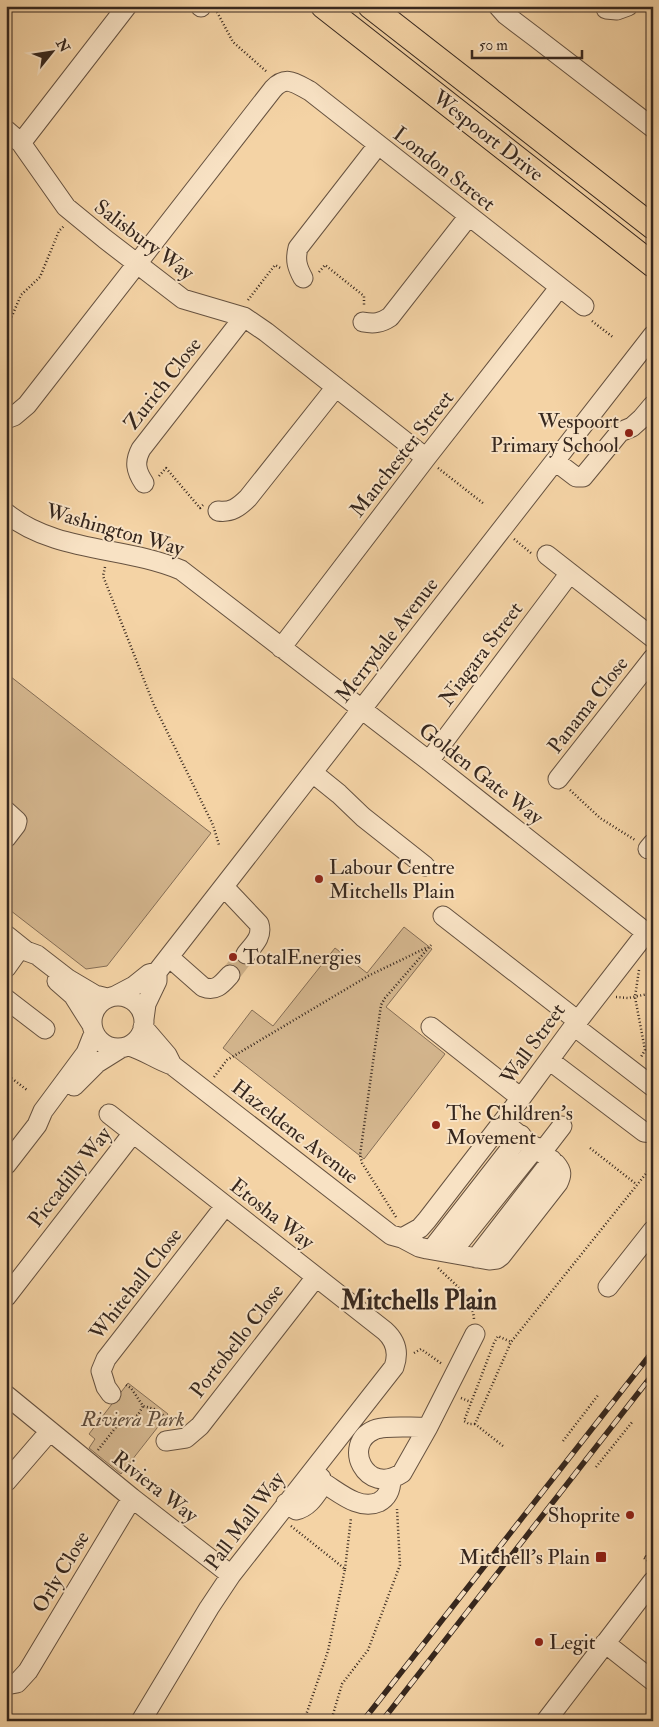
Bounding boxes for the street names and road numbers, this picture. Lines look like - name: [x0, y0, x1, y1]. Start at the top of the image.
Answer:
- street label: Wespoort Drive: [426, 84, 549, 188]
- street label: London Street: [387, 121, 501, 217]
- street label: Salisbury Way: [89, 194, 200, 287]
- street label: Zurich Close: [118, 332, 208, 436]
- street label: Manchester Street: [344, 385, 460, 523]
- street label: Washington Way: [42, 497, 188, 563]
- street label: Merrydale Avenue: [330, 572, 444, 708]
- street label: Niagara Street: [433, 596, 529, 711]
- street label: Panama Close: [542, 651, 634, 759]
- street label: Golden Gate Way: [413, 717, 549, 832]
- street label: Wall Street: [494, 998, 572, 1091]
- street label: Hazeldene Avenue: [226, 1074, 364, 1190]
- street label: Piccadilly Way: [22, 1121, 118, 1233]
- street label: Etosha Way: [224, 1172, 320, 1256]
- street label: Whitehall Close: [83, 1222, 188, 1346]
- street label: Portobello Close: [184, 1278, 290, 1403]
- street label: Riviera Way: [107, 1445, 204, 1529]
- street label: Pall Mall Way: [199, 1466, 291, 1576]
- street label: Orly Close: [26, 1526, 96, 1618]

